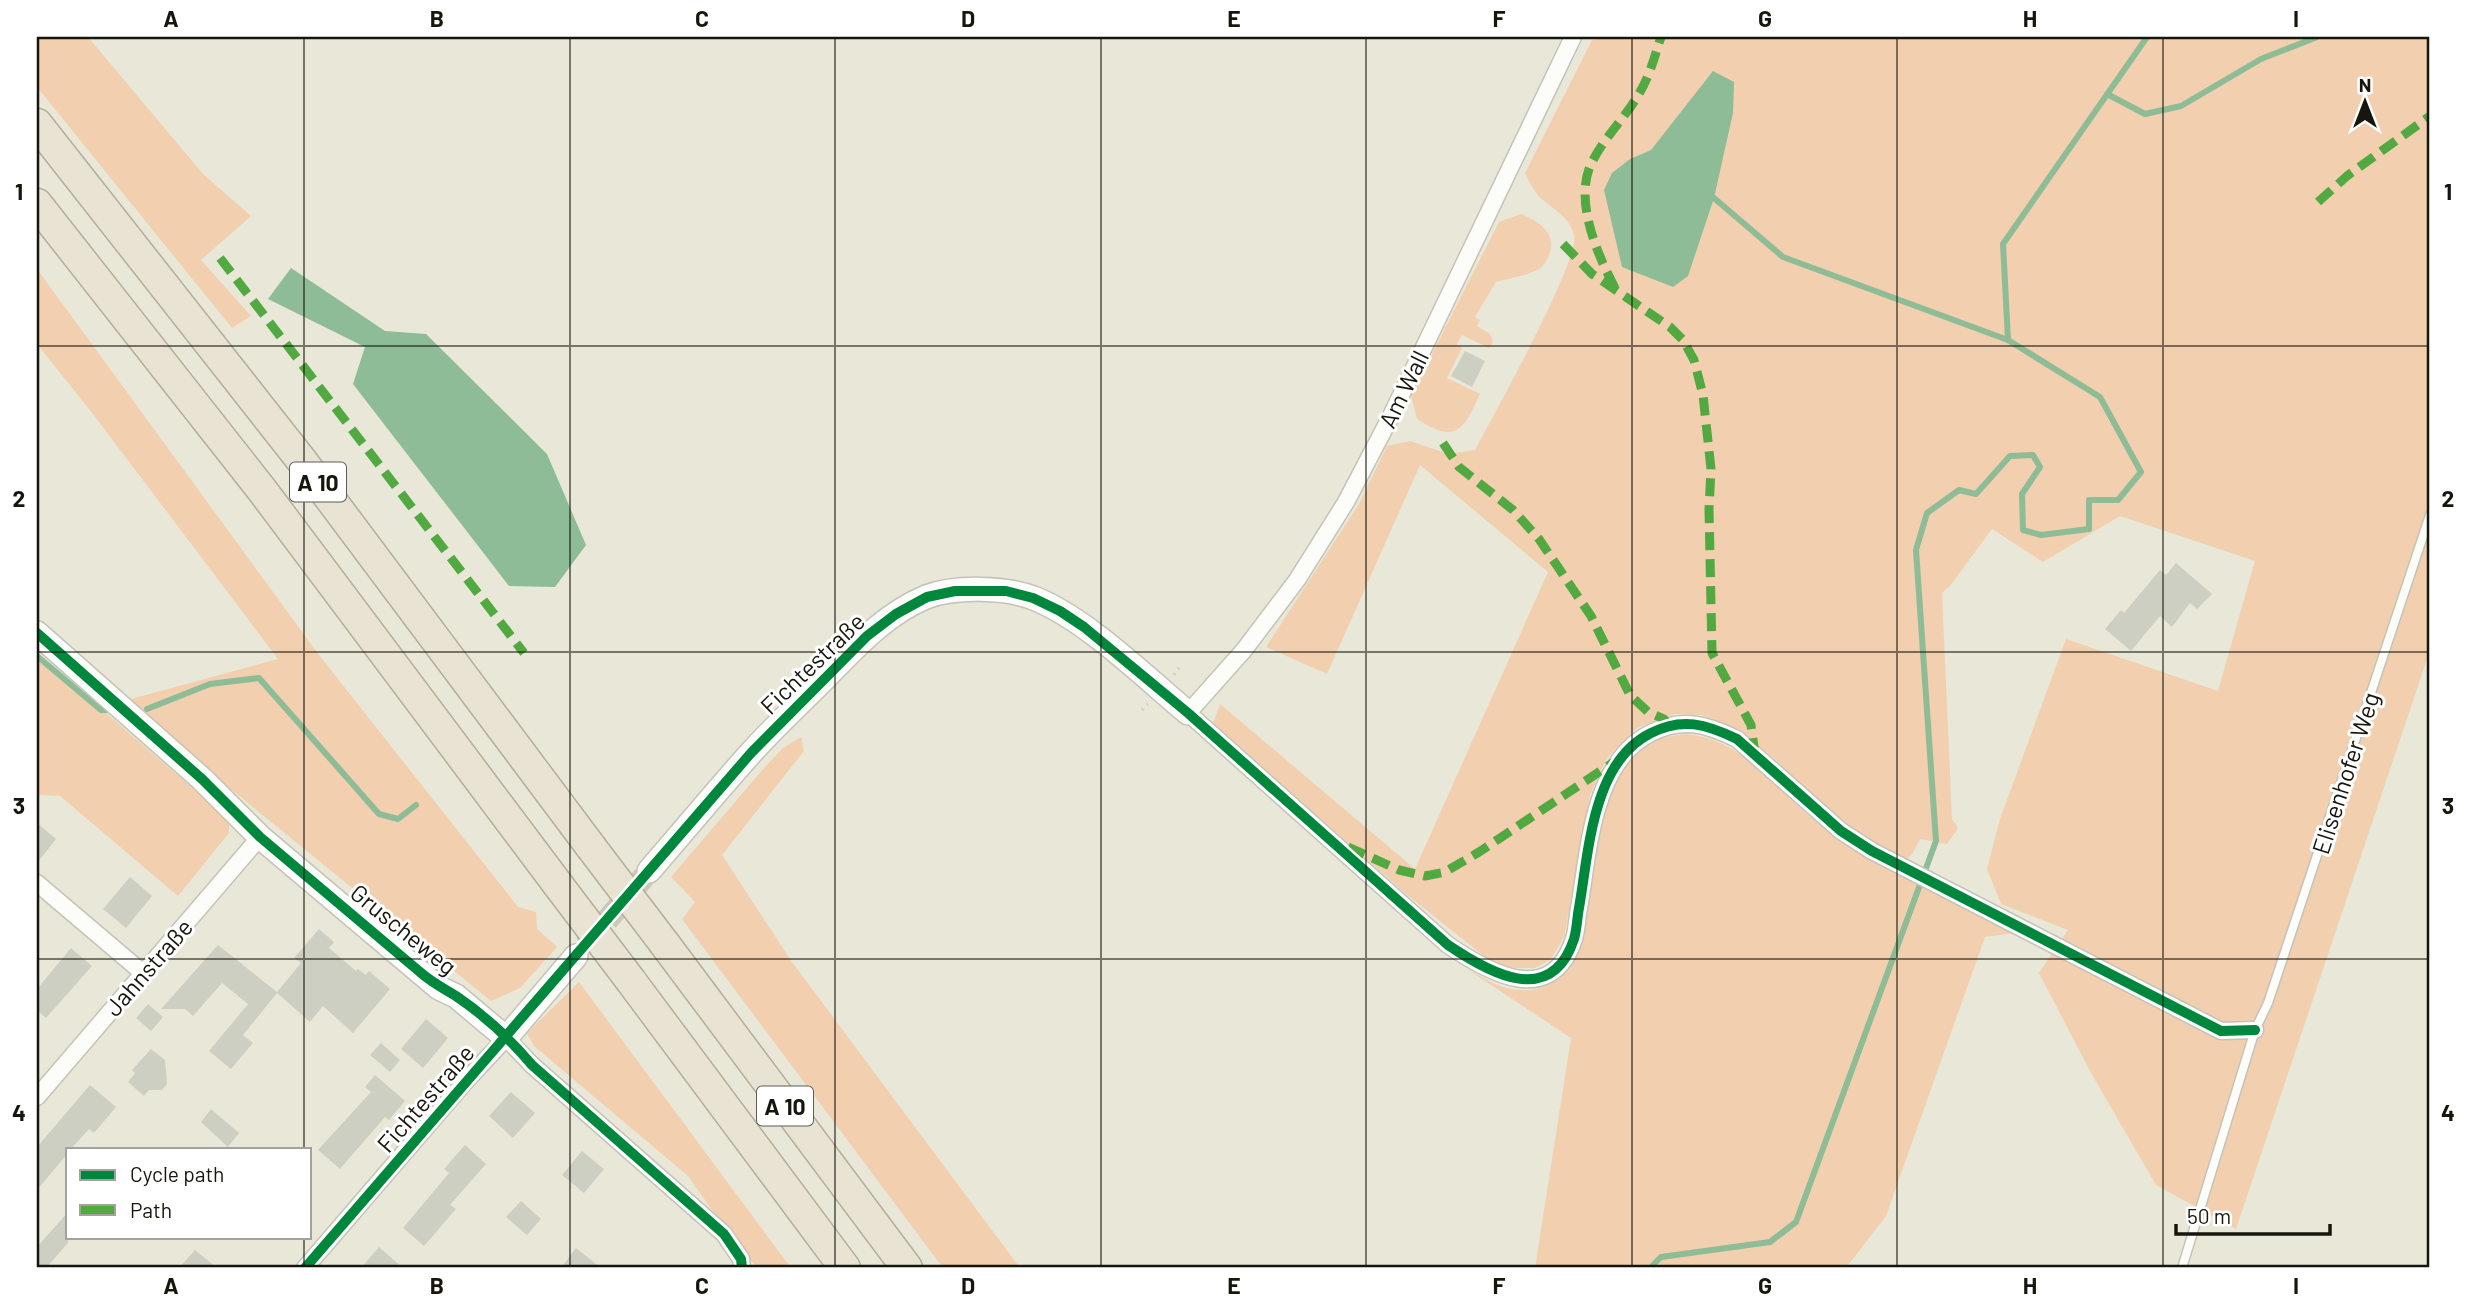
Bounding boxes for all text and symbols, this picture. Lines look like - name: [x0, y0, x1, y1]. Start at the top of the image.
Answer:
- text: A: [163, 4, 179, 32]
- text: B: [430, 4, 444, 32]
- text: C: [695, 4, 709, 32]
- text: D: [961, 4, 975, 32]
- text: E: [1227, 4, 1241, 32]
- text: F: [1493, 4, 1506, 32]
- text: G: [1758, 4, 1772, 32]
- text: H: [2023, 4, 2037, 32]
- text: I: [2293, 4, 2299, 32]
- north arrow: [2330, 66, 2400, 136]
- text: N: [2359, 73, 2371, 96]
- text: 1: [15, 177, 23, 205]
- text: 1: [2444, 177, 2452, 205]
- street label: Am Wall: [1372, 346, 1434, 432]
- road number: A 10: [290, 462, 346, 502]
- text: 2: [13, 484, 25, 512]
- text: 2: [2442, 484, 2454, 512]
- street label: Fichtestraße: [754, 606, 870, 720]
- street label: Elisenhofer Weg: [2305, 688, 2385, 858]
- text: 3: [13, 791, 25, 819]
- text: 3: [2442, 791, 2454, 819]
- street label: Gruscheweg: [345, 877, 463, 981]
- street label: Jahnstraße: [98, 912, 198, 1022]
- street label: Fichtestraße: [370, 1038, 480, 1158]
- road number: A 10: [757, 1086, 813, 1126]
- text: 4: [12, 1098, 26, 1126]
- text: 4: [2441, 1098, 2455, 1126]
- legend: [66, 1148, 312, 1238]
- text: Cycle path: [130, 1161, 224, 1186]
- scale bar: [2176, 1193, 2330, 1237]
- text: Path: [130, 1197, 172, 1222]
- text: 50 m: [2187, 1203, 2231, 1228]
- text: A: [163, 1271, 179, 1299]
- text: B: [430, 1271, 444, 1299]
- text: C: [695, 1271, 709, 1299]
- text: D: [961, 1271, 975, 1299]
- text: E: [1227, 1271, 1241, 1299]
- text: F: [1493, 1271, 1506, 1299]
- text: G: [1758, 1271, 1772, 1299]
- text: H: [2023, 1271, 2037, 1299]
- text: I: [2293, 1271, 2299, 1299]

